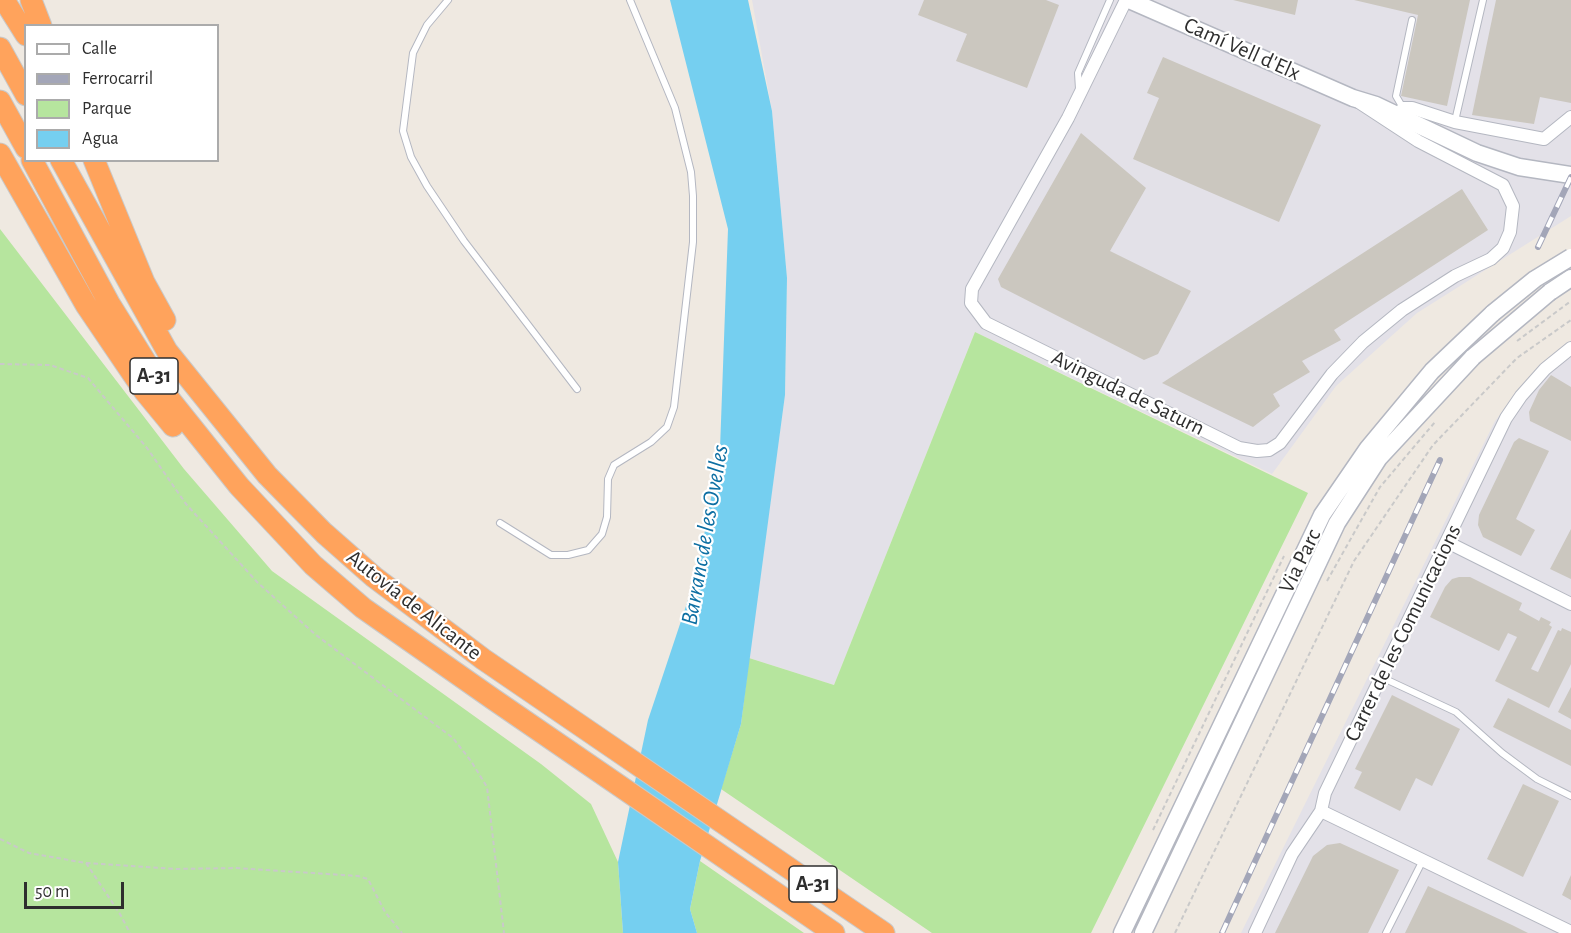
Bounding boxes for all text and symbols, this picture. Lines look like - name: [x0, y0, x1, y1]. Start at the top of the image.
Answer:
- street label: Camí Vell d'Elx: [1180, 12, 1304, 86]
- legend: [24, 24, 219, 162]
- text: Calle: [82, 40, 117, 58]
- text: Ferrocarril: [82, 70, 153, 88]
- text: Parque: [82, 100, 131, 118]
- text: Agua: [82, 130, 119, 148]
- street label: Avinguda de Saturn: [1047, 345, 1209, 441]
- road number: A-31: [130, 358, 178, 394]
- water label: Barranc de les Ovelles: [675, 443, 735, 627]
- street label: Carrer de les Comunicacions: [1339, 520, 1467, 746]
- street label: Via Parc: [1273, 525, 1327, 597]
- street label: Autovía de Alicante: [341, 544, 487, 666]
- road number: A-31: [789, 866, 837, 902]
- scale bar: [27, 870, 128, 908]
- text: 50 m: [35, 883, 69, 901]

